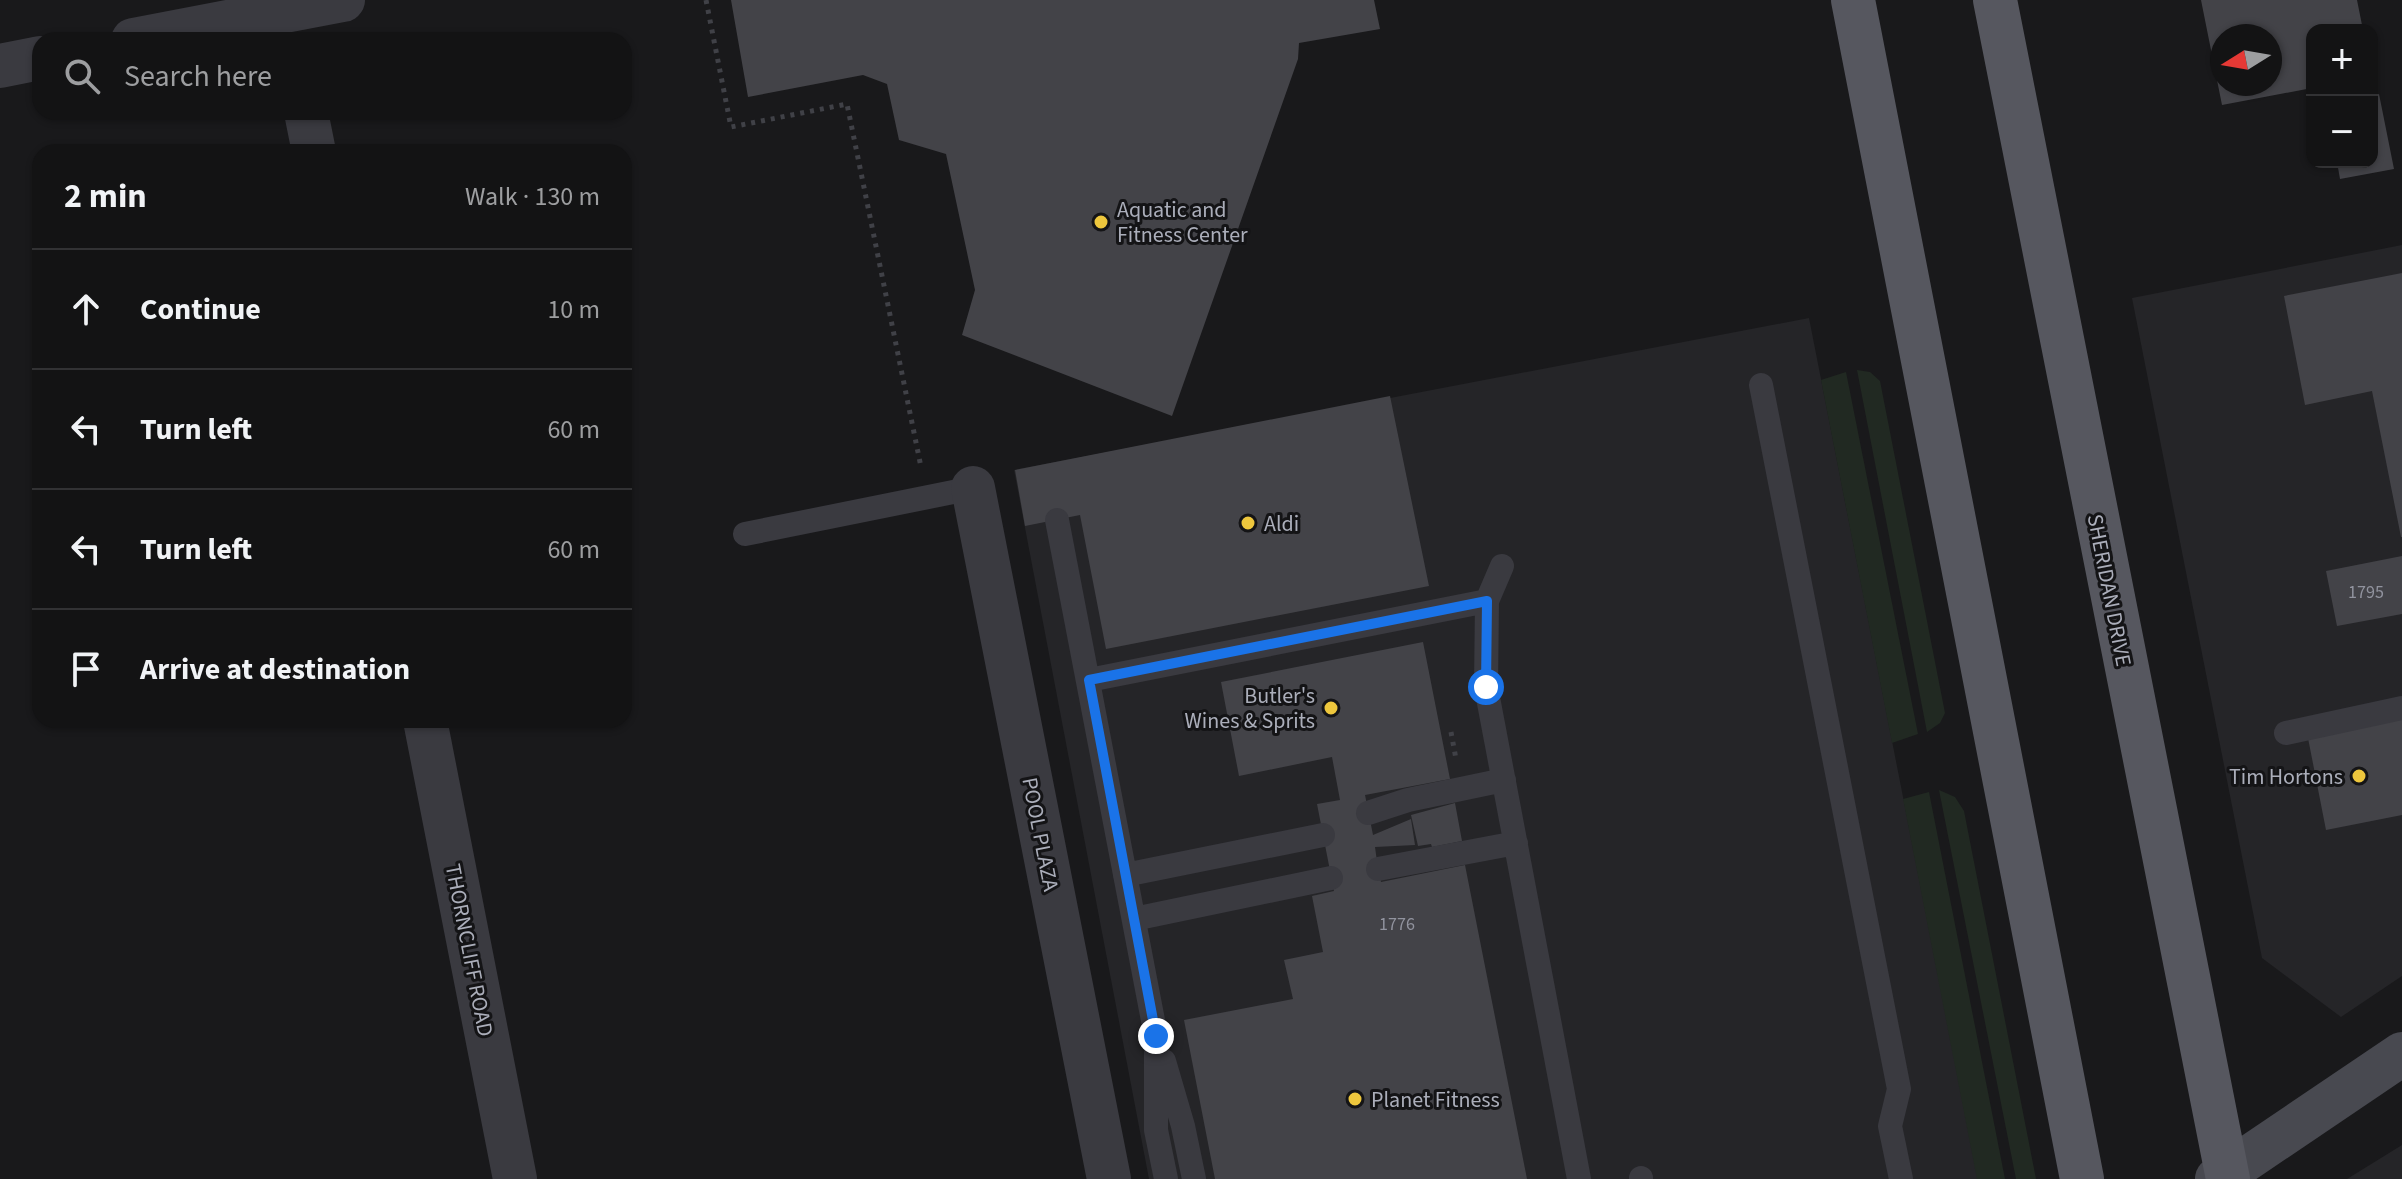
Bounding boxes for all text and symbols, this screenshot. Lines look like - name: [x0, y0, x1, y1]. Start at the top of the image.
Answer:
- north arrow: [2210, 24, 2282, 96]
- map controls: [2306, 24, 2378, 168]
- button: +: [2306, 24, 2378, 96]
- search box: [32, 32, 632, 120]
- icon: search: [60, 54, 104, 98]
- text: Search here: [124, 55, 272, 98]
- button: −: [2306, 96, 2378, 168]
- text: 2 min: [64, 172, 147, 221]
- text: Walk · 130 m: [465, 178, 600, 215]
- place label: Aquatic and Fitness Center: [1117, 194, 1248, 251]
- marker: Aquatic and Fitness Center: [1092, 213, 1110, 231]
- icon: ahead: [64, 287, 108, 331]
- text: Continue: [140, 288, 261, 331]
- text: 10 m: [547, 291, 600, 328]
- icon: left: [64, 407, 108, 451]
- text: Turn left: [140, 408, 252, 451]
- text: 60 m: [547, 411, 600, 448]
- place label: Aldi: [1264, 508, 1299, 540]
- street label: SHERIDAN DRIVE: [2079, 511, 2139, 669]
- marker: Aldi: [1239, 514, 1257, 532]
- icon: left: [64, 527, 108, 571]
- text: Turn left: [140, 528, 252, 571]
- text: 60 m: [547, 531, 600, 568]
- house number: 1795: [2348, 580, 2384, 605]
- icon: arrive: [64, 647, 108, 691]
- text: Arrive at destination: [140, 648, 410, 691]
- route start: [1468, 669, 1504, 705]
- place label: Butler's Wines & Sprits: [1184, 680, 1315, 737]
- marker: Butler's Wines & Sprits: [1322, 699, 1340, 717]
- place label: Tim Hortons: [2229, 761, 2343, 793]
- marker: Tim Hortons: [2350, 767, 2368, 785]
- street label: POOL PLAZA: [1013, 774, 1067, 894]
- street label: THORNCLIFF ROAD: [437, 861, 501, 1039]
- house number: 1776: [1379, 912, 1415, 937]
- route end: [1138, 1018, 1174, 1054]
- place label: Planet Fitness: [1371, 1084, 1500, 1116]
- marker: Planet Fitness: [1346, 1090, 1364, 1108]

